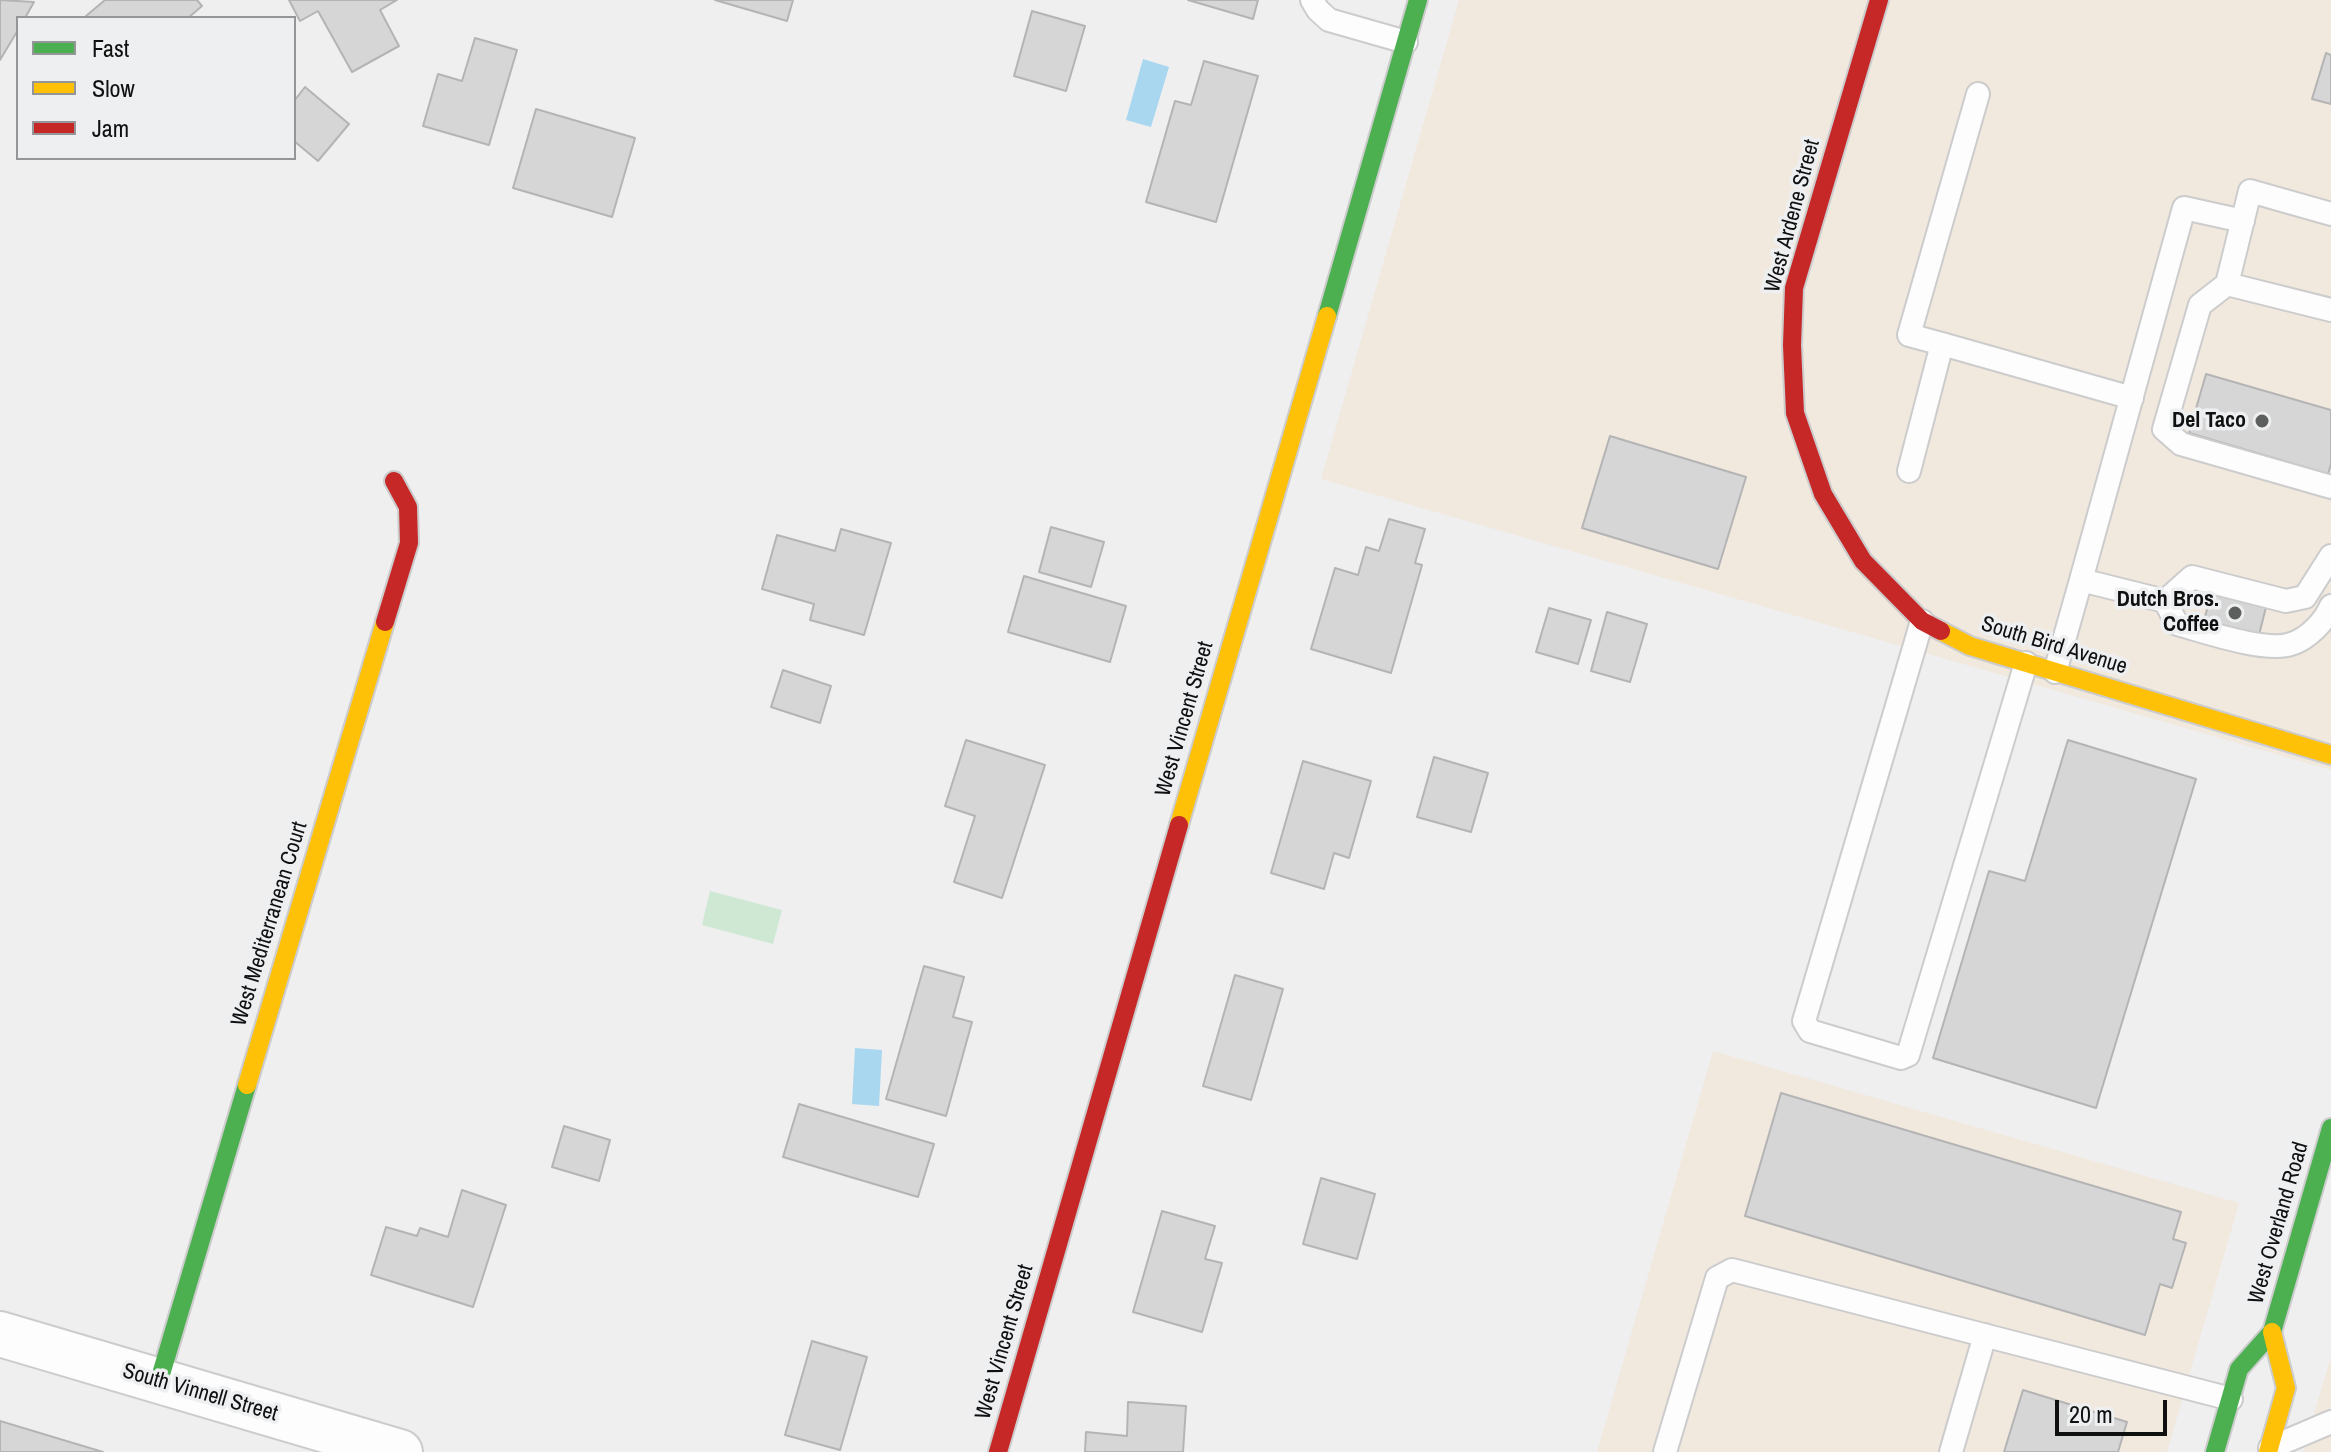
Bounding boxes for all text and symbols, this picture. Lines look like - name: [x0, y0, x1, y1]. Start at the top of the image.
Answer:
- legend: [16, 16, 296, 160]
- text: Fast: [92, 32, 129, 64]
- text: Slow: [92, 72, 135, 104]
- text: Jam: [92, 112, 129, 144]
- street label: West Ardene Street: [1760, 137, 1826, 295]
- place label: Del Taco: [2172, 408, 2246, 434]
- marker: Del Taco: [2253, 412, 2271, 430]
- place label: Dutch Bros. Coffee: [2117, 587, 2219, 638]
- marker: Dutch Bros. Coffee: [2226, 604, 2244, 622]
- street label: South Bird Avenue: [1978, 611, 2130, 681]
- street label: West Vincent Street: [1150, 639, 1220, 799]
- street label: West Mediterranean Court: [226, 819, 314, 1029]
- street label: West Overland Road: [2243, 1139, 2315, 1307]
- street label: West Vincent Street: [970, 1262, 1040, 1422]
- street label: South Vinnell Street: [119, 1358, 281, 1428]
- scale bar: [2059, 1384, 2171, 1434]
- text: 20 m: [2069, 1398, 2113, 1430]

